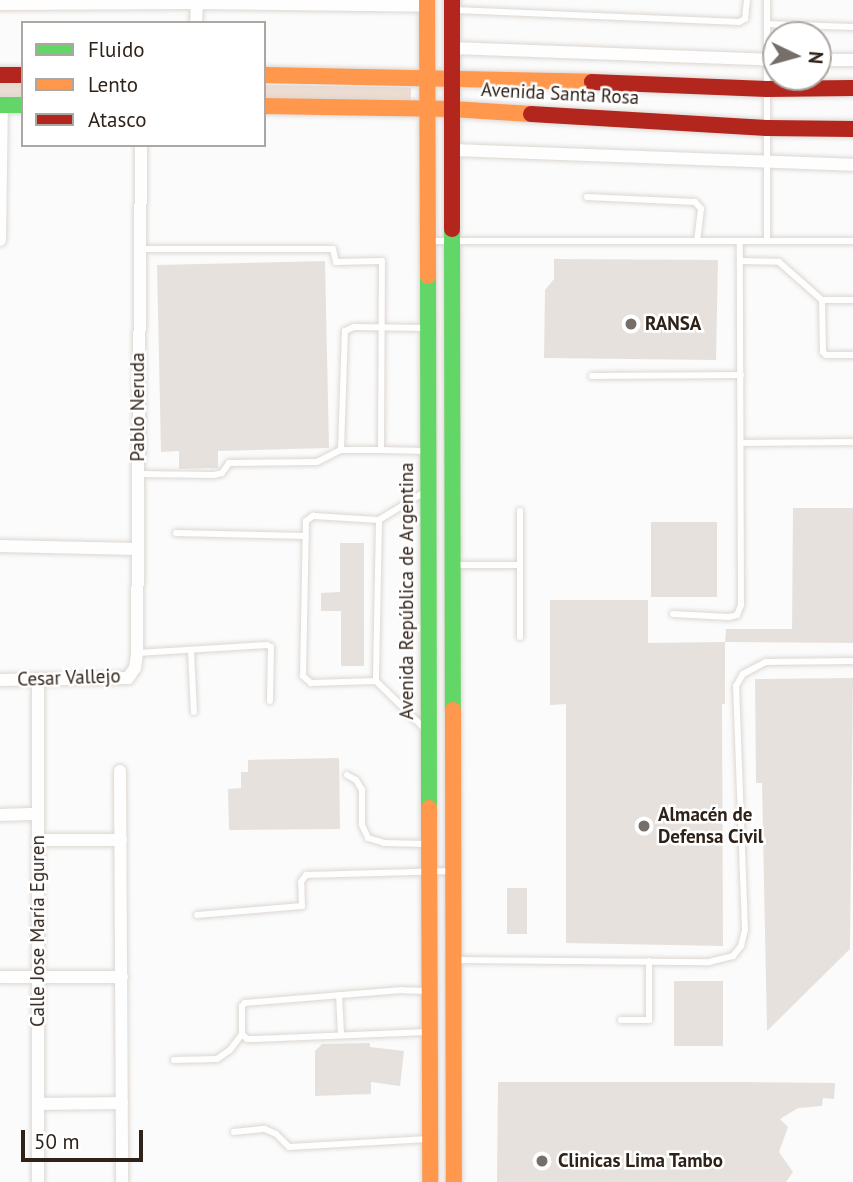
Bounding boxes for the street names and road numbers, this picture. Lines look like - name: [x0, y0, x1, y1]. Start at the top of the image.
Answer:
- street label: Avenida Santa Rosa: [480, 78, 640, 110]
- street label: Pablo Neruda: [127, 352, 149, 462]
- street label: Avenida República de Argentina: [396, 462, 418, 720]
- street label: Cesar Vallejo: [17, 665, 121, 691]
- street label: Calle Jose María Eguren: [27, 835, 49, 1027]

